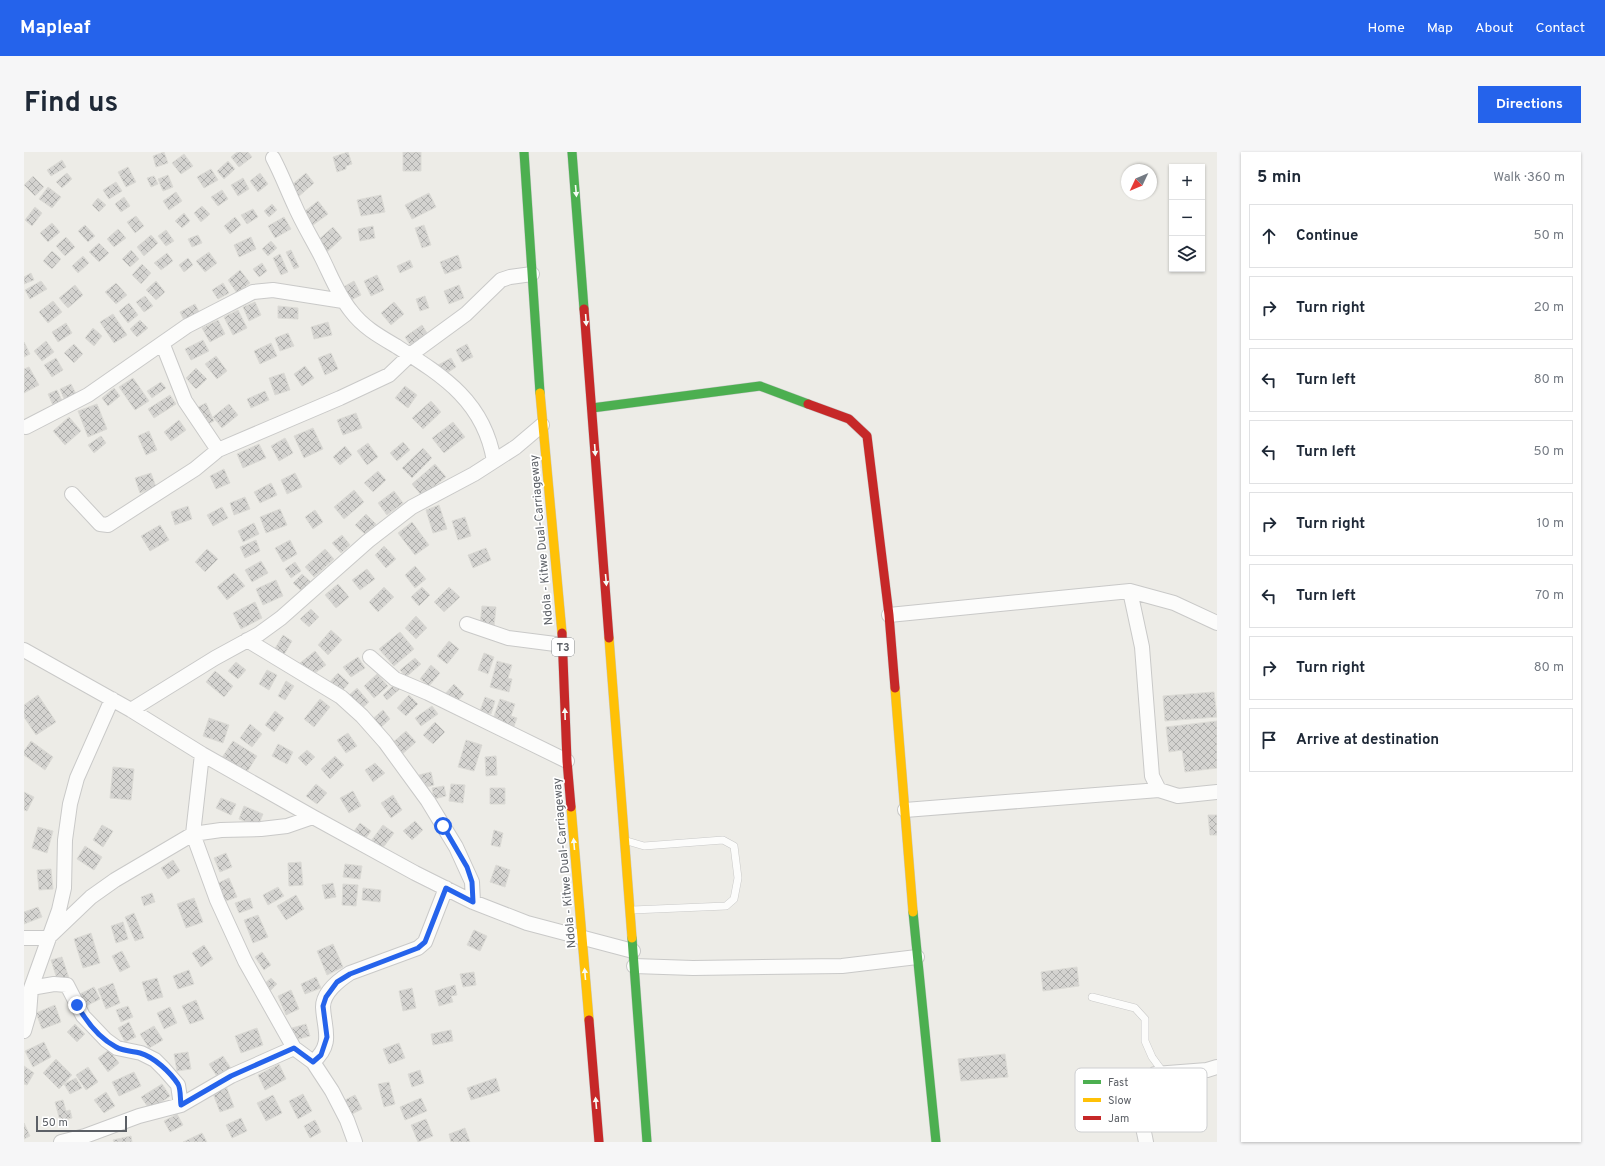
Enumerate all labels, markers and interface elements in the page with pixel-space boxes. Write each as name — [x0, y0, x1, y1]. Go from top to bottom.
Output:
text: Mapleaf — [20, 16, 91, 40]
text: Home — [1368, 20, 1405, 37]
text: Map — [1427, 20, 1453, 37]
text: About — [1475, 20, 1514, 37]
text: Contact — [1536, 20, 1585, 37]
text: Find us — [24, 86, 118, 122]
button: Directions — [1478, 86, 1581, 123]
north arrow — [1121, 164, 1157, 200]
map controls — [1169, 164, 1205, 272]
button: + — [1169, 164, 1205, 200]
text: 5 min — [1257, 167, 1301, 189]
text: Walk · 360 m — [1493, 170, 1565, 186]
one-way arrow — [572, 185, 579, 197]
button: − — [1169, 200, 1205, 236]
icon: ahead — [1258, 225, 1280, 247]
text: Continue — [1296, 227, 1358, 246]
text: 50 m — [1534, 228, 1564, 244]
button: layers — [1169, 236, 1205, 272]
icon: right — [1258, 297, 1280, 319]
text: Turn right — [1296, 299, 1365, 318]
text: 20 m — [1534, 300, 1564, 316]
one-way arrow — [582, 314, 589, 327]
icon: left — [1258, 369, 1280, 391]
text: Turn left — [1296, 371, 1356, 390]
text: 80 m — [1534, 372, 1564, 388]
icon: left — [1258, 441, 1280, 463]
text: Turn left — [1296, 443, 1356, 462]
one-way arrow — [592, 444, 599, 456]
text: 50 m — [1534, 444, 1564, 460]
street label: Ndola - Kitwe Dual-Carriageway — [527, 454, 557, 626]
icon: right — [1258, 513, 1280, 535]
text: Turn right — [1296, 515, 1365, 534]
text: 10 m — [1537, 516, 1564, 532]
one-way arrow — [602, 574, 609, 586]
icon: left — [1258, 585, 1280, 607]
text: Turn left — [1296, 587, 1356, 606]
text: 70 m — [1535, 588, 1564, 604]
road number: T3 — [552, 638, 574, 656]
icon: right — [1258, 657, 1280, 679]
text: Turn right — [1296, 659, 1365, 678]
text: 80 m — [1534, 660, 1564, 676]
one-way arrow — [562, 708, 569, 720]
icon: arrive — [1258, 729, 1280, 751]
text: Arrive at destination — [1296, 731, 1439, 750]
street label: Ndola - Kitwe Dual-Carriageway — [550, 777, 580, 949]
route start — [434, 817, 452, 835]
one-way arrow — [571, 838, 578, 850]
one-way arrow — [582, 968, 588, 980]
route end — [68, 996, 86, 1014]
legend — [1075, 1068, 1207, 1132]
text: Fast — [1108, 1076, 1128, 1090]
text: Slow — [1108, 1094, 1131, 1108]
one-way arrow — [593, 1097, 599, 1109]
text: Jam — [1108, 1112, 1129, 1126]
scale bar — [36, 1114, 127, 1133]
text: 50 m — [42, 1116, 68, 1130]

